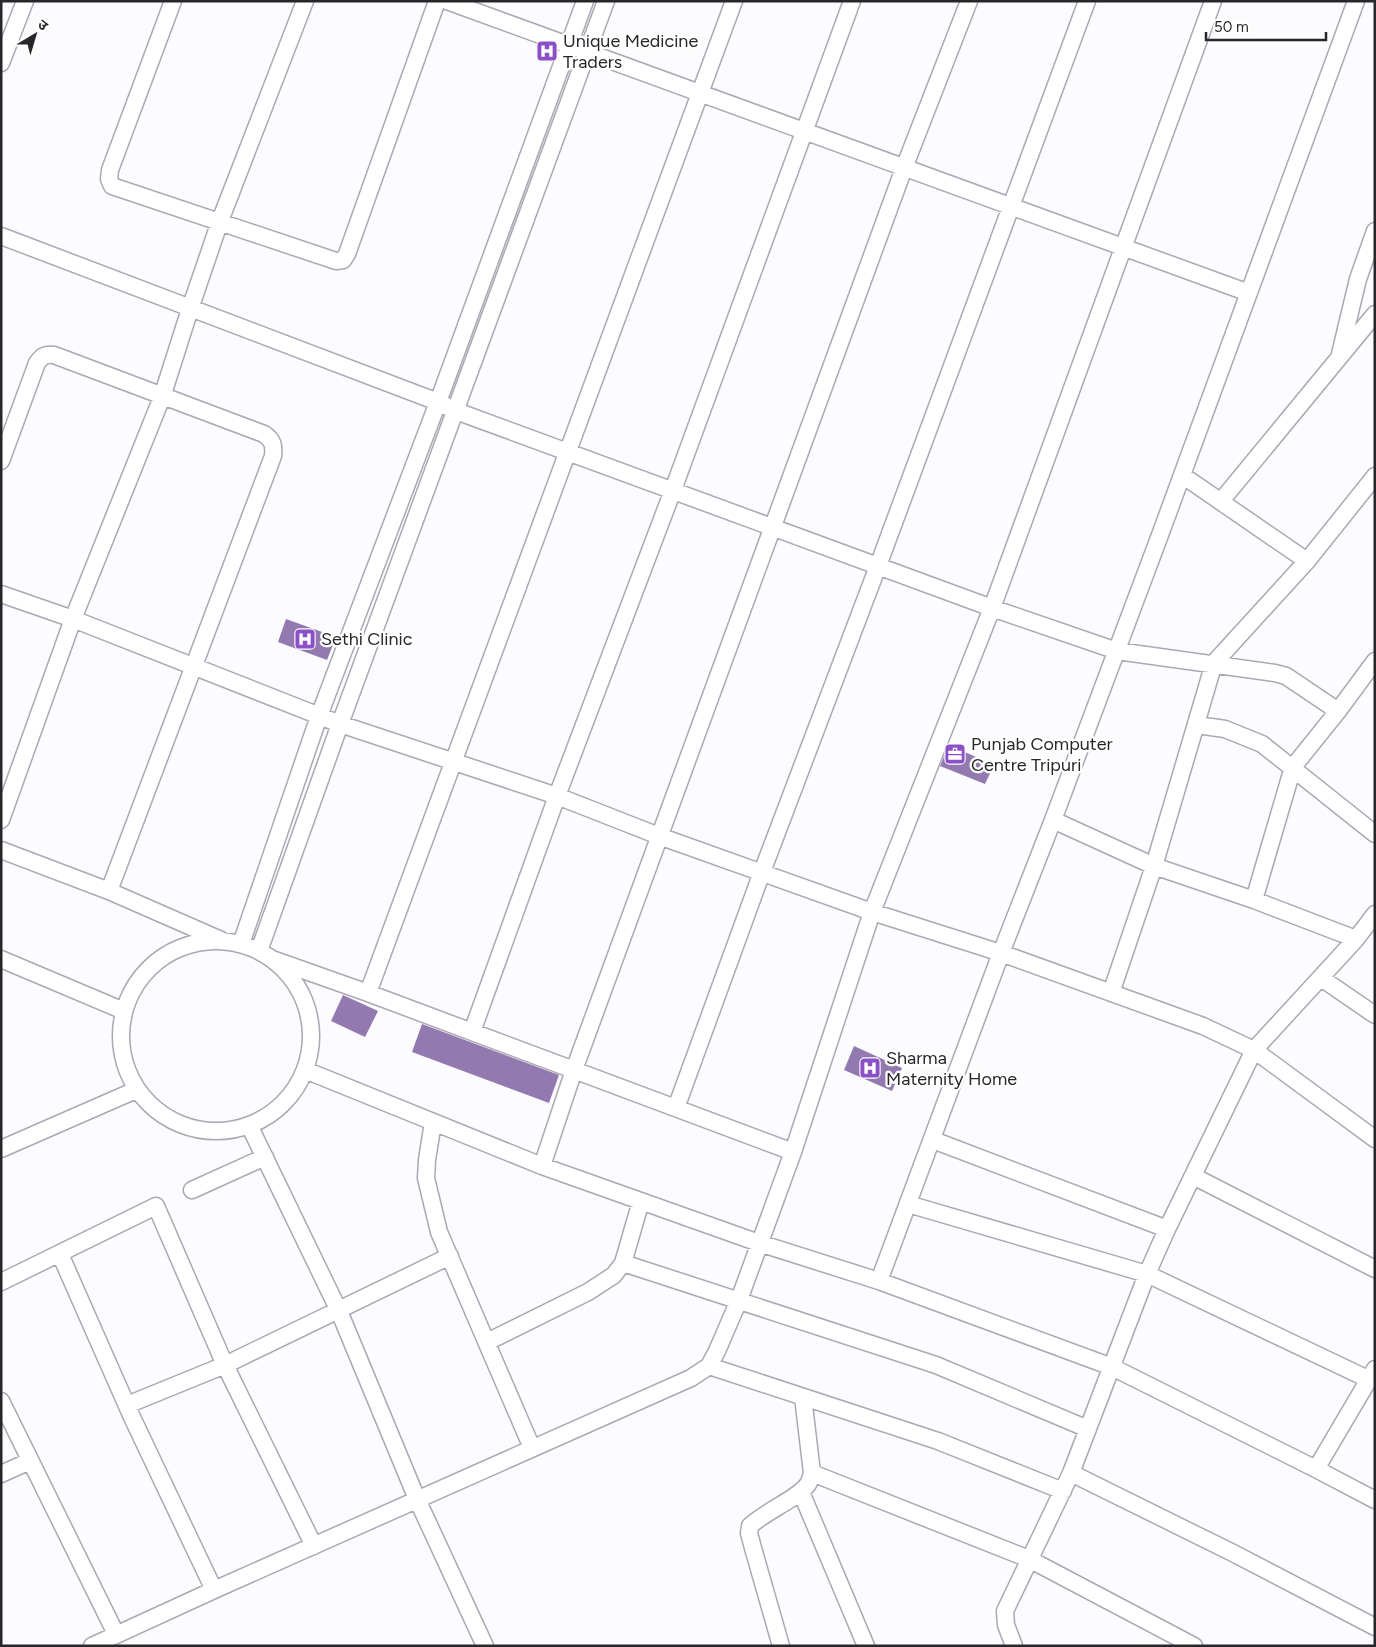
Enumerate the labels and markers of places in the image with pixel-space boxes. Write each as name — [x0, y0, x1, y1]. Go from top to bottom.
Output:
place label: Unique Medicine Traders — [563, 30, 698, 73]
hospital icon: Unique Medicine Traders — [535, 39, 559, 63]
hospital icon: Sethi Clinic — [293, 627, 317, 651]
place label: Sethi Clinic — [321, 628, 413, 650]
place label: Punjab Computer Centre Tripuri — [971, 733, 1113, 776]
office icon: Punjab Computer Centre Tripuri — [943, 742, 967, 766]
place label: Sharma Maternity Home — [886, 1047, 1017, 1090]
hospital icon: Sharma Maternity Home — [858, 1056, 882, 1080]

